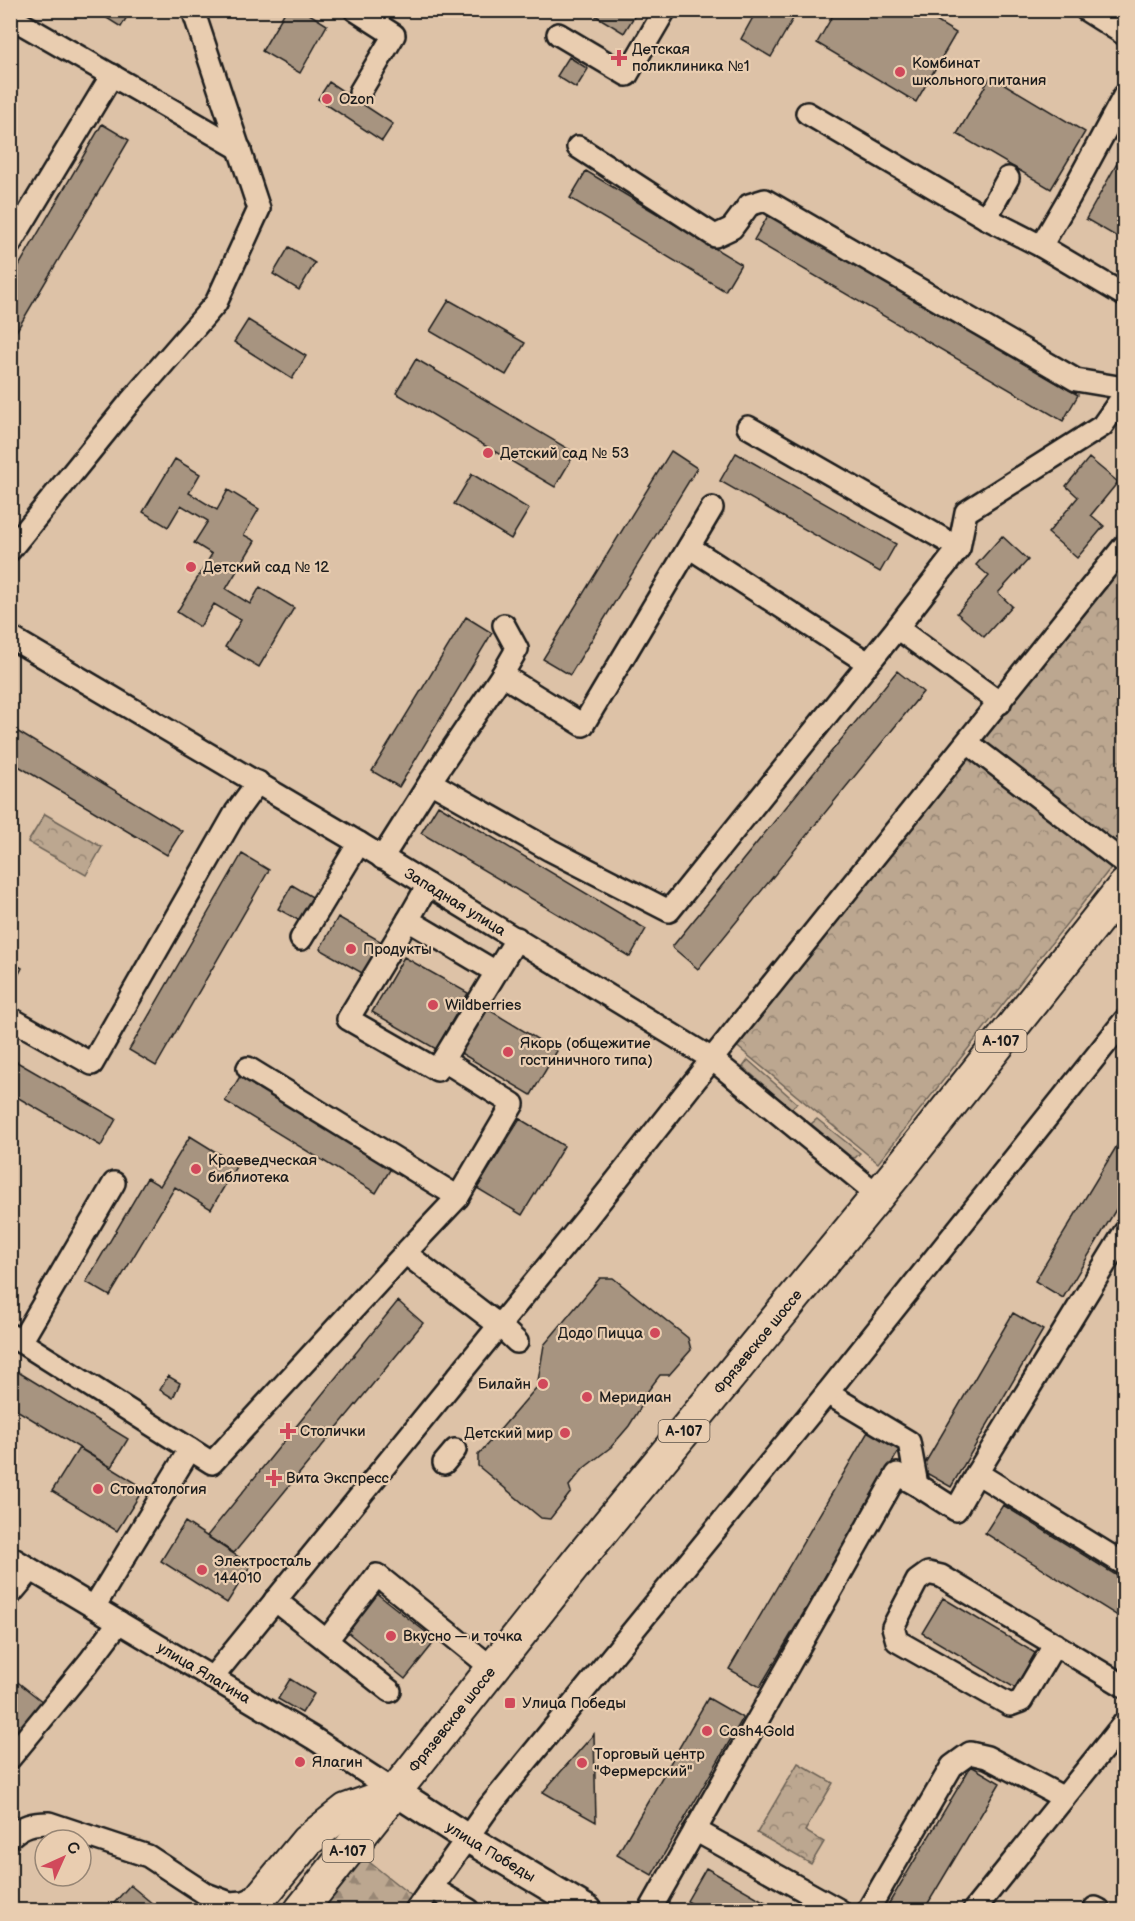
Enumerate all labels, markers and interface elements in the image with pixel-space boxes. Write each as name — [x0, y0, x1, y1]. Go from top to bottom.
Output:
place label: Детская поликлиника №1 — [632, 40, 750, 76]
marker: Детская поликлиника №1 — [610, 49, 628, 67]
place label: Комбинат школьного питания — [912, 54, 1046, 90]
marker: Комбинат школьного питания — [893, 65, 907, 79]
place label: Ozon — [339, 90, 374, 109]
marker: Ozon — [320, 92, 334, 106]
place label: Детский сад № 53 — [500, 444, 629, 463]
marker: Детский сад № 53 — [481, 446, 495, 460]
place label: Детский сад № 12 — [203, 558, 329, 577]
marker: Детский сад № 12 — [184, 560, 198, 574]
street label: Западная улица — [401, 864, 510, 940]
place label: Продукты — [363, 940, 432, 959]
marker: Продукты — [344, 942, 358, 956]
place label: Wildberries — [445, 996, 522, 1015]
marker: Wildberries — [426, 998, 440, 1012]
road number: А-107 — [976, 1030, 1026, 1052]
place label: Якорь (общежитие гостиничного типа) — [520, 1034, 653, 1070]
marker: Якорь (общежитие гостиничного типа) — [501, 1045, 515, 1059]
place label: Краеведческая библиотека — [208, 1151, 317, 1187]
marker: Краеведческая библиотека — [189, 1162, 203, 1176]
street label: Фрязевское шоссе — [709, 1286, 806, 1398]
place label: Додо Пицца — [558, 1324, 643, 1343]
marker: Додо Пицца — [648, 1326, 662, 1340]
place label: Билайн — [478, 1375, 531, 1394]
marker: Билайн — [536, 1377, 550, 1391]
place label: Меридиан — [599, 1388, 672, 1407]
marker: Меридиан — [580, 1390, 594, 1404]
road number: А-107 — [658, 1420, 710, 1442]
place label: Столички — [300, 1422, 366, 1441]
marker: Столички — [281, 1424, 295, 1438]
place label: Детский мир — [464, 1424, 554, 1443]
marker: Детский мир — [558, 1426, 572, 1440]
place label: Вита Экспресс — [286, 1469, 390, 1488]
marker: Вита Экспресс — [267, 1471, 281, 1485]
place label: Стоматология — [110, 1480, 207, 1499]
marker: Стоматология — [91, 1482, 105, 1496]
place label: Электросталь 144010 — [214, 1552, 312, 1588]
marker: Электросталь 144010 — [195, 1563, 209, 1577]
place label: Вкусно — и точка — [403, 1627, 522, 1646]
marker: Вкусно — и точка — [384, 1629, 398, 1643]
street label: улица Ялагина — [154, 1638, 254, 1708]
street label: Фрязевское шоссе — [404, 1663, 500, 1776]
place label: Улица Победы — [522, 1694, 626, 1713]
marker: Улица Победы — [503, 1696, 517, 1710]
place label: Cash4Gold — [719, 1722, 795, 1741]
marker: Cash4Gold — [700, 1724, 714, 1738]
place label: Торговый центр "Фермерский" — [594, 1745, 705, 1781]
place label: Ялагин — [312, 1753, 363, 1772]
marker: Ялагин — [293, 1755, 307, 1769]
marker: Торговый центр "Фермерский" — [575, 1756, 589, 1770]
street label: улица Победы — [442, 1817, 539, 1886]
north arrow — [33, 1828, 93, 1888]
text: С — [62, 1838, 83, 1859]
road number: А-107 — [322, 1840, 374, 1862]

